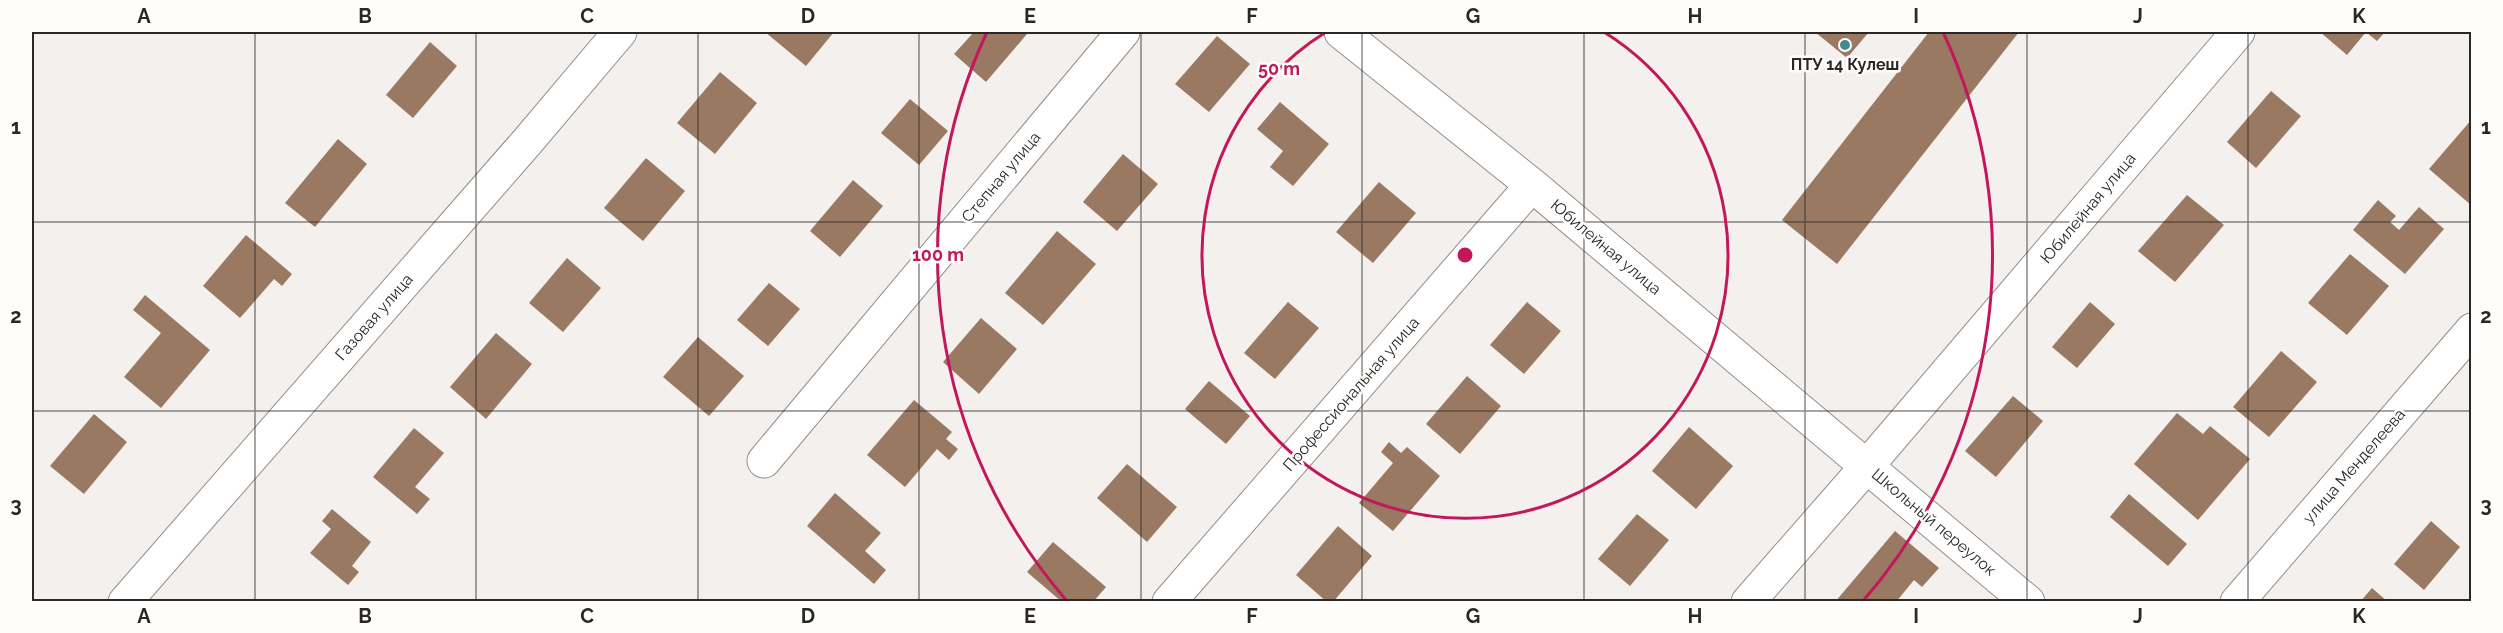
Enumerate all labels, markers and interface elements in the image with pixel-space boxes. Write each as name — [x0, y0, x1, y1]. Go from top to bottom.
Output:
text: A — [137, 4, 151, 28]
text: B — [358, 4, 372, 28]
text: C — [580, 4, 594, 28]
text: D — [801, 4, 815, 28]
text: E — [1024, 4, 1036, 28]
text: F — [1246, 4, 1258, 28]
text: G — [1466, 4, 1480, 28]
text: H — [1688, 4, 1702, 28]
text: I — [1913, 4, 1919, 28]
text: J — [2133, 4, 2143, 28]
text: K — [2352, 4, 2366, 28]
marker: ПТУ 14 Кулеш — [1838, 38, 1852, 52]
place label: ПТУ 14 Кулеш — [1791, 55, 1899, 74]
text: 50 m — [1258, 58, 1300, 79]
text: 1 — [11, 115, 21, 139]
text: 1 — [2481, 115, 2491, 139]
street label: Степная улица — [958, 128, 1044, 226]
street label: Юбилейная улица — [2036, 149, 2140, 267]
street label: Юбилейная улица — [1547, 195, 1665, 299]
text: 100 m — [912, 244, 964, 265]
centre of rings — [1455, 245, 1475, 265]
street label: Газовая улица — [331, 270, 417, 364]
text: 2 — [10, 304, 22, 328]
text: 2 — [2480, 304, 2492, 328]
street label: Профессиональная улица — [1279, 313, 1423, 475]
street label: улица Менделеева — [2299, 405, 2409, 527]
street label: Школьный переулок — [1868, 464, 2000, 580]
text: 3 — [10, 493, 22, 517]
text: 3 — [2480, 493, 2492, 517]
text: A — [137, 604, 151, 628]
text: B — [358, 604, 372, 628]
text: C — [580, 604, 594, 628]
text: D — [801, 604, 815, 628]
text: E — [1024, 604, 1036, 628]
text: F — [1246, 604, 1258, 628]
text: G — [1466, 604, 1480, 628]
text: H — [1688, 604, 1702, 628]
text: I — [1913, 604, 1919, 628]
text: J — [2133, 604, 2143, 628]
text: K — [2352, 604, 2366, 628]

